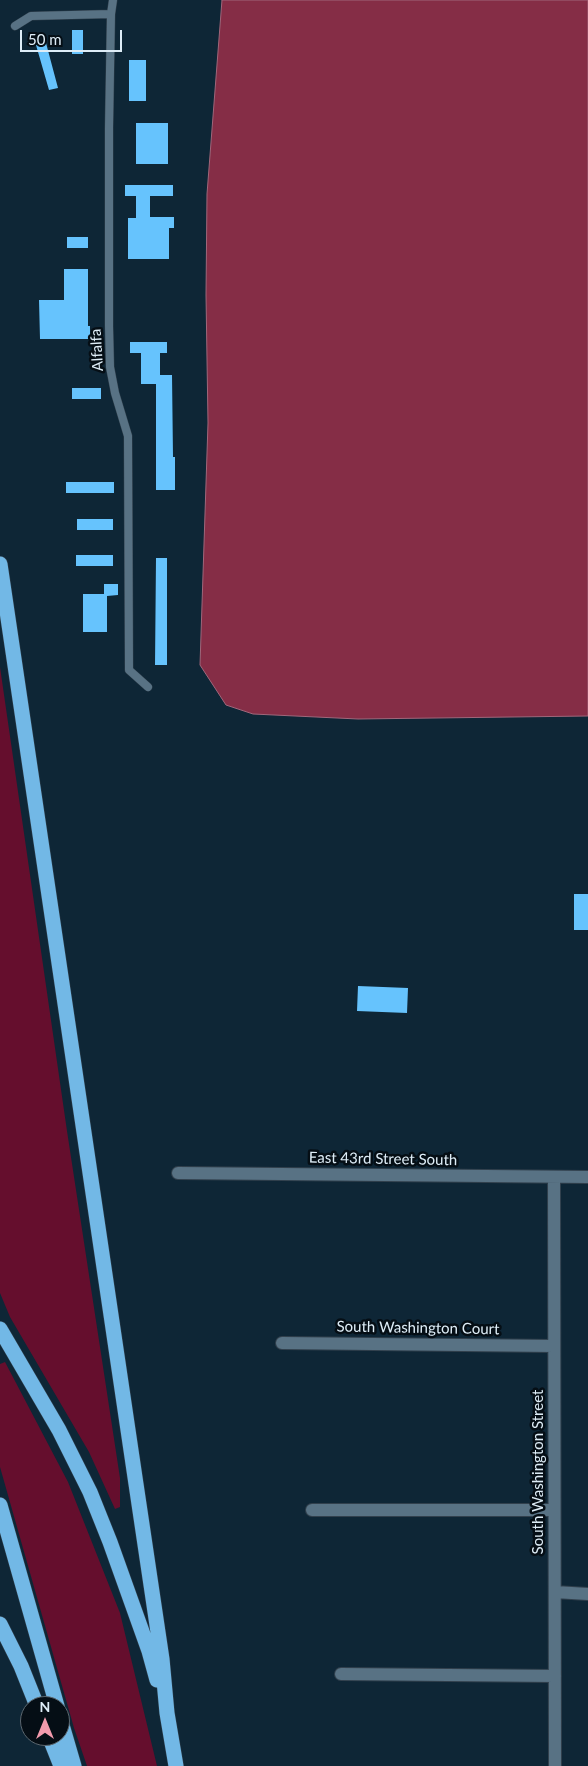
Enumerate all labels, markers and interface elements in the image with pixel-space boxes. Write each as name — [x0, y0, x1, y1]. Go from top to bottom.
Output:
scale bar — [22, 20, 125, 52]
text: 50 m — [28, 30, 62, 48]
street label: Alfalfa — [87, 328, 107, 372]
street label: East 43rd Street South — [309, 1149, 457, 1169]
street label: South Washington Court — [336, 1318, 500, 1338]
street label: South Washington Street — [529, 1390, 547, 1554]
north arrow — [20, 1696, 70, 1746]
text: N — [40, 1698, 50, 1715]

